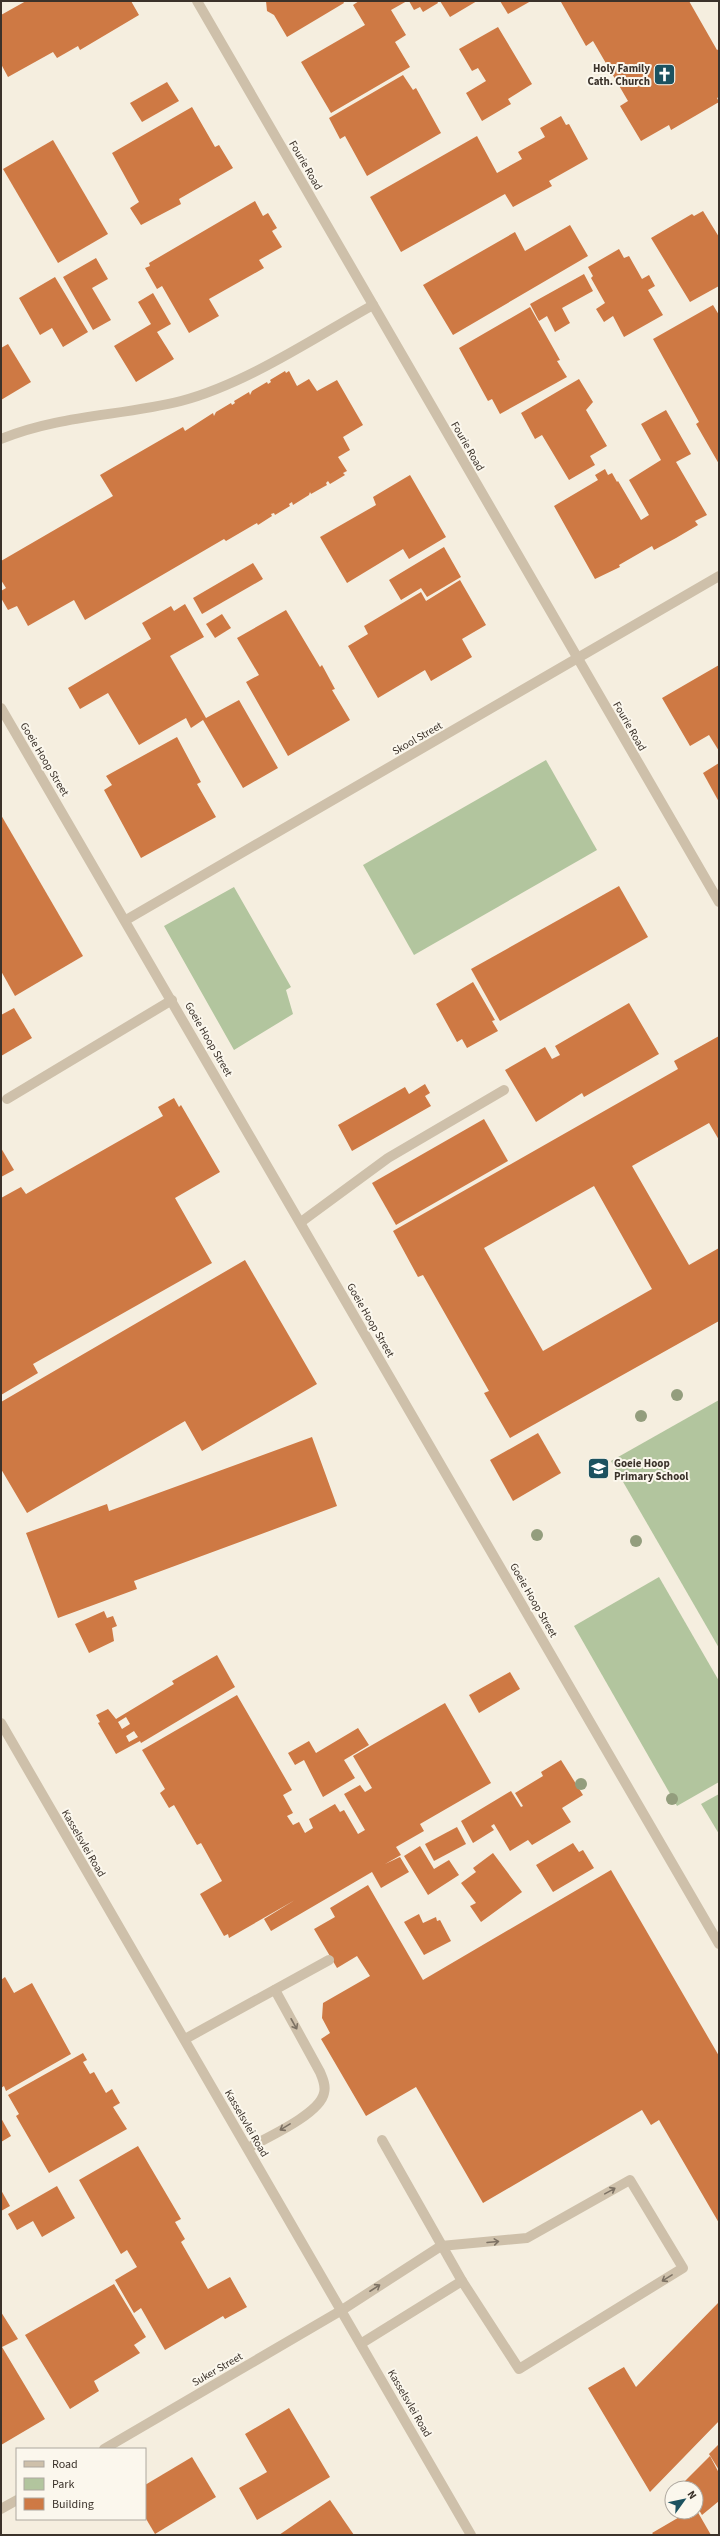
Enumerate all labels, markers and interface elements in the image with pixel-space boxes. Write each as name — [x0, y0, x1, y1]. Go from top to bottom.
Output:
place label: Holy Family Cath. Church — [587, 61, 650, 89]
church icon: Holy Family Cath. Church — [652, 61, 678, 87]
street label: Fourie Road — [285, 138, 326, 193]
street label: Fourie Road — [447, 419, 488, 474]
street label: Fourie Road — [609, 699, 650, 754]
street label: Skool Street — [389, 718, 445, 759]
street label: Goeie Hoop Street — [17, 720, 73, 799]
street label: Goeie Hoop Street — [181, 999, 236, 1079]
street label: Goeie Hoop Street — [343, 1280, 398, 1360]
school or university icon: Goeie Hoop Primary School — [585, 1456, 611, 1482]
place label: Goeie Hoop Primary School — [614, 1456, 689, 1484]
street label: Goeie Hoop Street — [506, 1560, 561, 1640]
street label: Kasselsvlei Road — [58, 1807, 109, 1880]
one-way arrow — [291, 2018, 298, 2030]
street label: Kasselsvlei Road — [221, 2087, 272, 2160]
one-way arrow — [280, 2123, 291, 2131]
one-way arrow — [604, 2187, 616, 2195]
one-way arrow — [486, 2238, 499, 2245]
one-way arrow — [661, 2274, 673, 2282]
one-way arrow — [369, 2284, 380, 2292]
street label: Suker Street — [189, 2349, 246, 2390]
street label: Kasselsvlei Road — [384, 2367, 435, 2440]
legend — [16, 2448, 146, 2520]
text: Road — [52, 2456, 78, 2473]
text: Park — [52, 2476, 74, 2493]
north arrow — [664, 2480, 704, 2520]
text: N — [684, 2488, 700, 2502]
text: Building — [52, 2496, 94, 2513]

